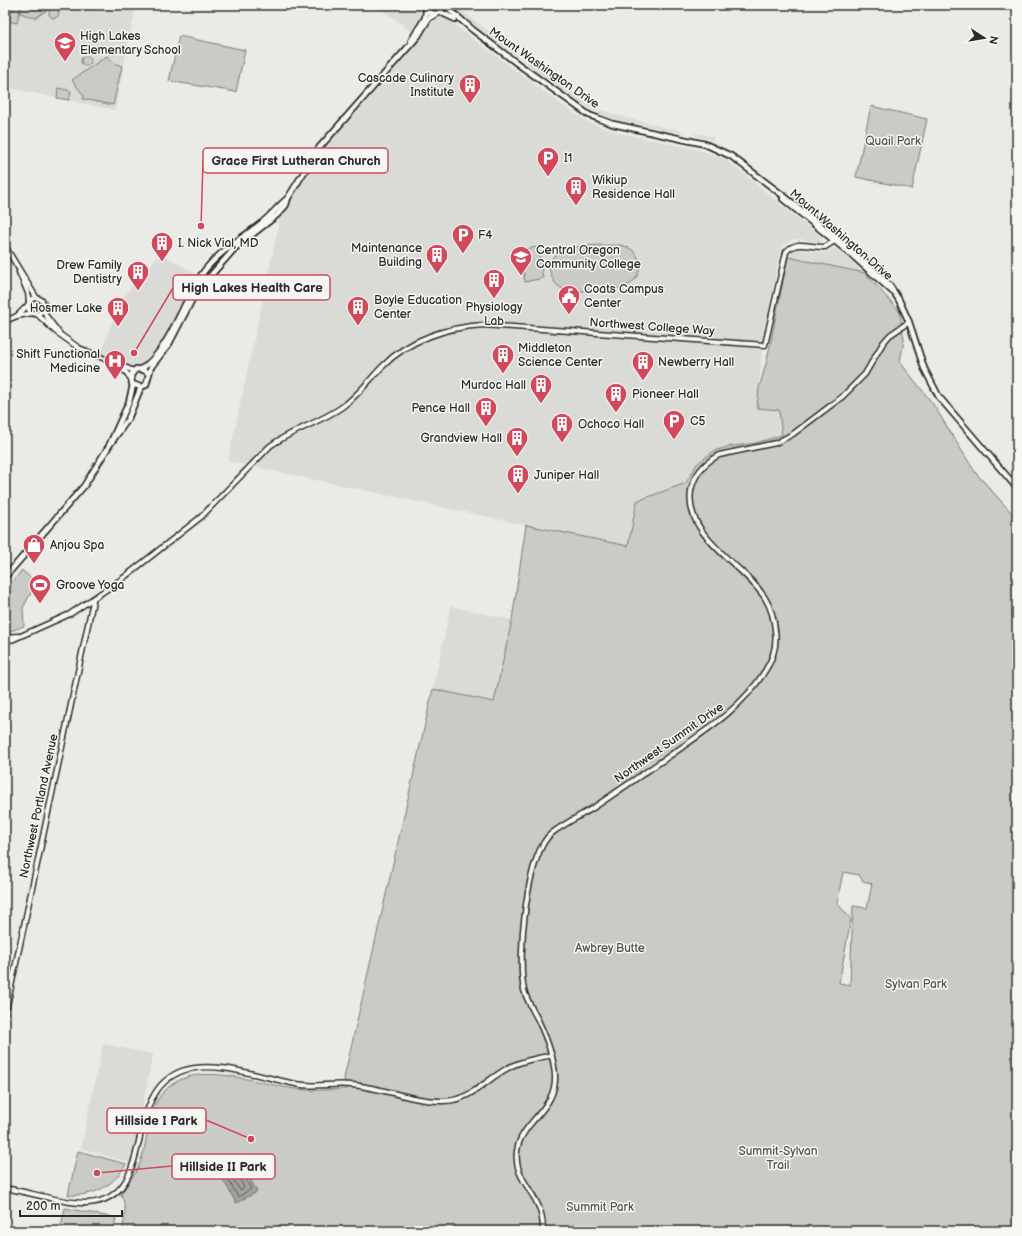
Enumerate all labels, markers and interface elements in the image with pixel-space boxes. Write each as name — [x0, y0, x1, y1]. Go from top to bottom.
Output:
north arrow — [964, 18, 1004, 58]
street label: Mount Washington Drive — [486, 24, 602, 112]
place label: High Lakes Elementary School — [80, 29, 181, 58]
school or university icon: High Lakes Elementary School — [52, 30, 78, 63]
text: N — [986, 35, 1001, 45]
place label: Cascade Culinary Institute — [358, 71, 455, 100]
building icon: Cascade Culinary Institute — [457, 72, 483, 105]
park label: Quail Park — [865, 134, 921, 149]
parking icon: I1 — [535, 145, 561, 178]
callout: Grace First Lutheran Church — [203, 148, 388, 173]
place label: I1 — [564, 151, 572, 166]
text: Grace First Lutheran Church — [211, 153, 381, 169]
place label: Wikiup Residence Hall — [592, 173, 675, 202]
building icon: Wikiup Residence Hall — [563, 174, 589, 207]
street label: Mount Washington Drive — [786, 186, 896, 284]
parking icon: F4 — [450, 222, 476, 255]
place label: F4 — [478, 228, 493, 243]
building icon: I. Nick Vial, MD — [149, 230, 175, 263]
place label: I. Nick Vial, MD — [178, 236, 259, 251]
place label: Maintenance Building — [351, 241, 422, 270]
building icon: Maintenance Building — [424, 242, 450, 275]
place label: Central Oregon Community College — [536, 243, 641, 272]
school or university icon: Central Oregon Community College — [508, 244, 534, 277]
place label: Drew Family Dentistry — [56, 258, 123, 287]
building icon: Drew Family Dentistry — [125, 259, 151, 292]
building icon: Physiology Lab — [481, 267, 507, 300]
callout: High Lakes Health Care — [173, 275, 330, 300]
text: High Lakes Health Care — [181, 280, 323, 296]
place label: Coats Campus Center — [584, 282, 664, 311]
public building icon: Coats Campus Center — [556, 283, 582, 316]
place label: Boyle Education Center — [374, 293, 462, 322]
building icon: Boyle Education Center — [345, 294, 371, 327]
building icon: Hosmer Lake — [105, 295, 131, 328]
place label: Physiology Lab — [466, 300, 523, 329]
place label: Hosmer Lake — [30, 301, 102, 316]
street label: Northwest College Way — [589, 315, 716, 339]
place label: Middleton Science Center — [518, 341, 603, 370]
building icon: Middleton Science Center — [490, 342, 516, 375]
place label: Shift Functional Medicine — [16, 347, 100, 376]
hospital icon: Shift Functional Medicine — [102, 348, 128, 381]
building icon: Newberry Hall — [630, 349, 656, 382]
place label: Newberry Hall — [658, 355, 734, 370]
building icon: Murdoc Hall — [528, 372, 554, 405]
place label: Murdoc Hall — [461, 378, 526, 393]
building icon: Pioneer Hall — [603, 381, 629, 414]
place label: Pioneer Hall — [632, 387, 699, 402]
building icon: Pence Hall — [473, 395, 499, 428]
place label: Pence Hall — [411, 401, 470, 416]
parking icon: C5 — [661, 408, 687, 441]
building icon: Ochoco Hall — [549, 411, 575, 444]
place label: C5 — [690, 414, 706, 429]
place label: Ochoco Hall — [578, 417, 644, 432]
building icon: Grandview Hall — [504, 425, 530, 458]
place label: Grandview Hall — [421, 431, 502, 446]
building icon: Juniper Hall — [505, 462, 531, 495]
place label: Juniper Hall — [534, 468, 599, 483]
shop icon: Anjou Spa — [21, 532, 47, 565]
place label: Anjou Spa — [50, 538, 105, 553]
sports icon: Groove Yoga — [27, 572, 53, 605]
place label: Groove Yoga — [56, 578, 125, 593]
street label: Northwest Summit Drive — [611, 700, 727, 786]
street label: Northwest Portland Avenue — [16, 733, 62, 879]
park label: Awbrey Butte — [575, 941, 645, 956]
park label: Sylvan Park — [885, 977, 947, 992]
callout: Hillside I Park — [107, 1108, 206, 1133]
text: Hillside I Park — [115, 1113, 197, 1129]
park label: Summit-Sylvan Trail — [738, 1144, 818, 1173]
callout: Hillside II Park — [172, 1154, 275, 1179]
text: Hillside II Park — [180, 1159, 267, 1175]
scale bar — [20, 1192, 122, 1218]
text: 200 m — [26, 1199, 60, 1214]
park label: Summit Park — [566, 1200, 634, 1215]

